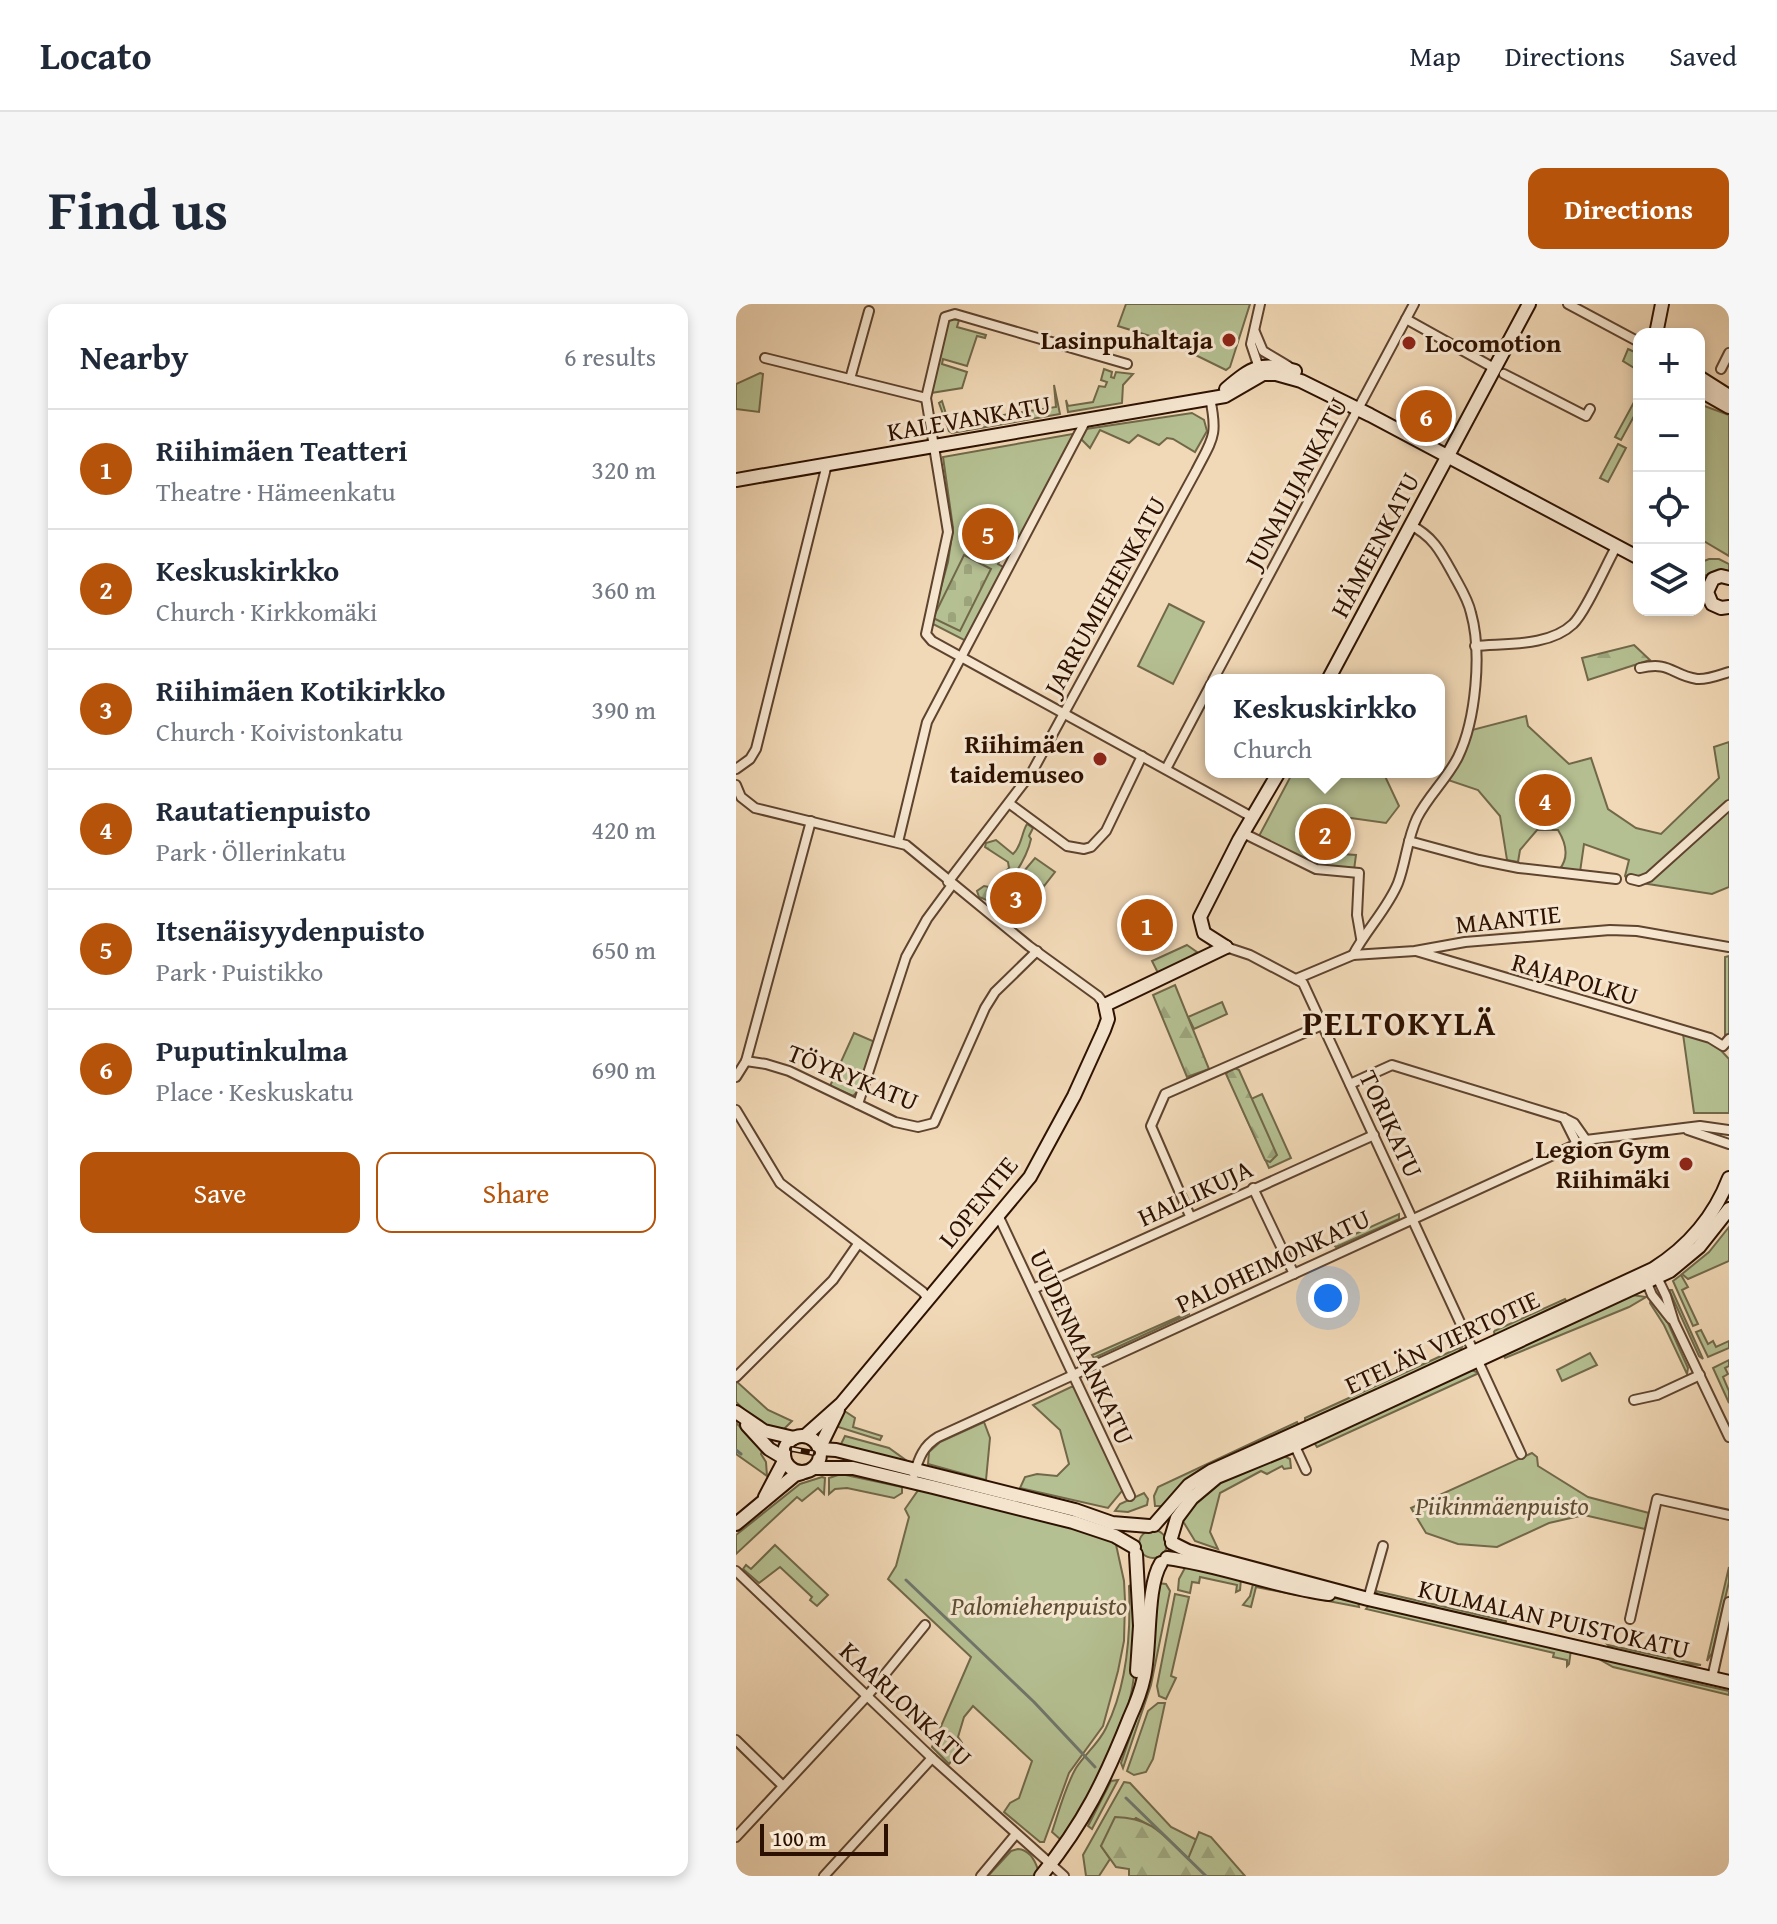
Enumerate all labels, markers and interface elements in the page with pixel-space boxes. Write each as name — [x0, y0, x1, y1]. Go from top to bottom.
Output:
text: Locato — [40, 27, 152, 83]
text: Map — [1409, 35, 1461, 76]
text: Directions — [1505, 35, 1625, 76]
text: Saved — [1669, 35, 1737, 76]
text: Find us — [48, 167, 228, 250]
button: Directions — [1528, 168, 1729, 249]
place label: Lasinpuhaltaja — [1041, 320, 1214, 359]
place label: Locomotion — [1425, 323, 1562, 362]
map controls — [1633, 328, 1705, 616]
button: + — [1633, 328, 1705, 400]
marker: Lasinpuhaltaja — [1220, 331, 1238, 349]
text: Nearby — [80, 332, 189, 381]
marker: Locomotion — [1400, 334, 1418, 352]
text: 6 results — [564, 337, 656, 376]
street label: KALEVANKATU — [884, 384, 1054, 451]
pin: 6 — [1400, 386, 1452, 446]
street label: JUNAILIJANKATU — [1232, 390, 1357, 578]
button: − — [1633, 400, 1705, 472]
text: Riihimäen Teatteri — [156, 428, 408, 472]
text: 1 — [99, 450, 113, 489]
text: 320 m — [591, 450, 656, 489]
street label: HÄMEENKATU — [1320, 465, 1429, 624]
text: Theatre · Hämeenkatu — [156, 472, 396, 511]
button: locate — [1633, 472, 1705, 544]
street label: JARRUMIEHENKATU — [1032, 489, 1176, 705]
pin: 5 — [962, 504, 1014, 564]
button: layers — [1633, 544, 1705, 616]
text: Keskuskirkko — [156, 548, 339, 592]
text: 2 — [99, 570, 113, 609]
text: 360 m — [591, 570, 656, 609]
text: Church · Kirkkomäki — [156, 592, 377, 631]
text: Riihimäen Kotikirkko — [156, 668, 446, 712]
popup — [1205, 674, 1445, 778]
text: Keskuskirkko — [1233, 685, 1417, 729]
text: 3 — [99, 690, 113, 729]
text: 390 m — [591, 690, 656, 729]
text: Church · Koivistonkatu — [156, 712, 403, 751]
place label: Riihimäen taidemuseo — [950, 724, 1085, 793]
text: Church — [1233, 729, 1312, 768]
marker: Riihimäen taidemuseo — [1091, 750, 1109, 768]
pin: 4 — [1519, 770, 1571, 830]
text: Rautatienpuisto — [156, 788, 371, 832]
pin: 2 — [1299, 804, 1351, 864]
text: 4 — [99, 810, 113, 849]
text: 420 m — [591, 810, 656, 849]
text: Park · Öllerinkatu — [156, 832, 346, 871]
pin: 3 — [990, 868, 1042, 928]
street label: MAANTIE — [1453, 894, 1562, 943]
pin: 1 — [1121, 895, 1173, 955]
text: Itsenäisyydenpuisto — [156, 908, 425, 952]
text: 5 — [99, 930, 113, 969]
text: 650 m — [591, 930, 656, 969]
street label: RAJAPOLKU — [1507, 942, 1643, 1015]
text: Park · Puistikko — [156, 952, 323, 991]
district label: PELTOKYLÄ — [1303, 998, 1497, 1047]
text: Puputinkulma — [156, 1028, 348, 1072]
street label: TÖYRYKATU — [782, 1033, 925, 1120]
text: 6 — [99, 1050, 113, 1089]
text: 690 m — [591, 1050, 656, 1089]
street label: TORIKATU — [1349, 1063, 1433, 1184]
text: Place · Keskuskatu — [156, 1072, 353, 1111]
place label: Legion Gym Riihimäki — [1536, 1129, 1671, 1198]
street label: LOPENTIE — [928, 1147, 1027, 1256]
street label: HALLIKUJA — [1131, 1149, 1259, 1236]
button: Save — [80, 1152, 360, 1233]
button: Share — [376, 1152, 656, 1233]
marker: Legion Gym Riihimäki — [1677, 1155, 1695, 1173]
street label: PALOHEIMONKATU — [1169, 1198, 1377, 1323]
street label: UUDENMAANKATU — [1020, 1243, 1145, 1451]
your location — [1308, 1278, 1348, 1318]
street label: ETELÄN VIERTOTIE — [1338, 1279, 1546, 1404]
park label: Piikinmäenpuisto — [1414, 1486, 1589, 1525]
street label: KULMALAN PUISTOKATU — [1415, 1568, 1694, 1669]
park label: Palomiehenpuisto — [950, 1586, 1127, 1625]
street label: KAARLONKATU — [831, 1632, 981, 1776]
scale bar — [760, 1820, 888, 1856]
text: 100 m — [772, 1822, 827, 1854]

